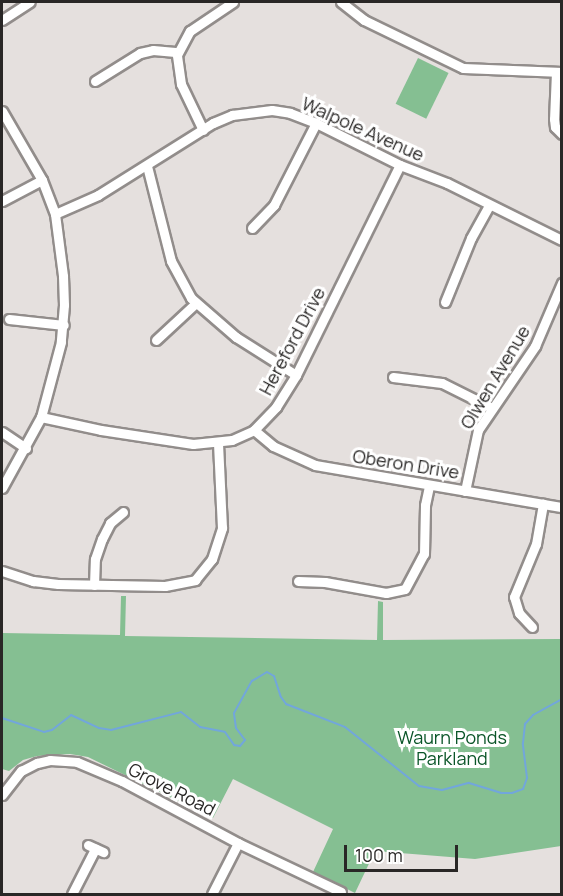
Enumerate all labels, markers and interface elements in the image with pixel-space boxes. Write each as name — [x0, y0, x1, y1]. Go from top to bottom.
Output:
street label: Walpole Avenue — [299, 92, 427, 166]
street label: Hereford Drive — [255, 283, 329, 399]
street label: Olwen Avenue — [456, 321, 534, 433]
street label: Oberon Drive — [351, 445, 461, 483]
park label: Waurn Ponds Parkland — [397, 727, 507, 770]
street label: Grove Road — [125, 758, 219, 820]
scale bar — [347, 833, 461, 871]
text: 100 m — [355, 843, 403, 867]

